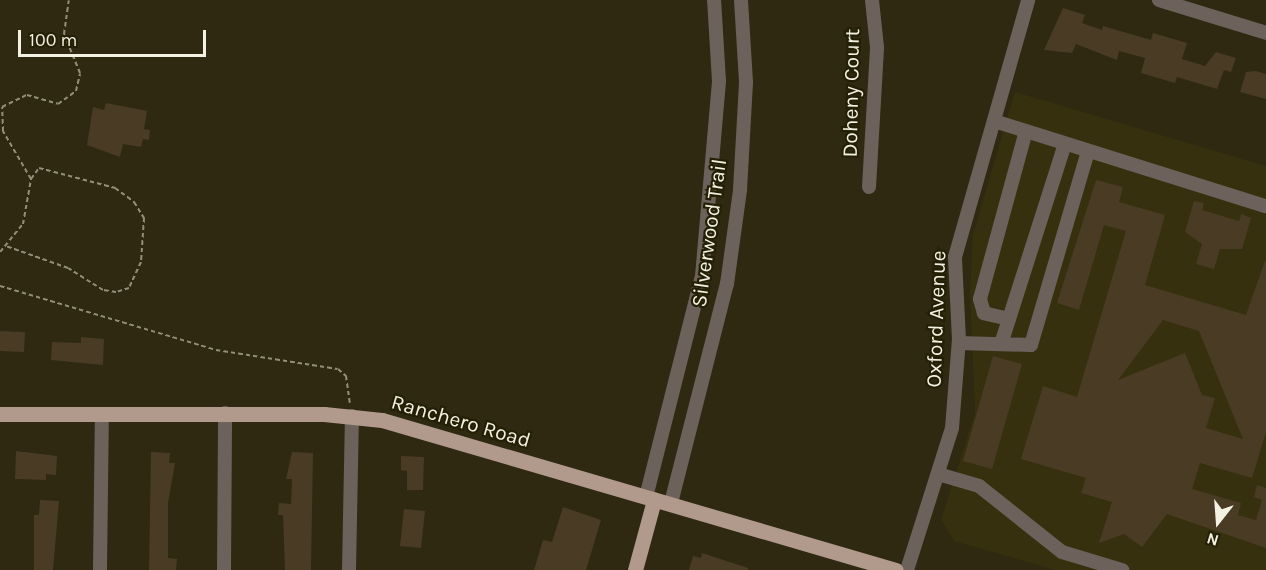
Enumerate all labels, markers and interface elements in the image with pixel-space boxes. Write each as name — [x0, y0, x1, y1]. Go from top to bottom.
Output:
scale bar — [21, 18, 208, 56]
street label: Doheny Court — [837, 28, 865, 158]
text: 100 m — [29, 29, 77, 51]
street label: Silverwood Trail — [686, 157, 732, 309]
street label: Oxford Avenue — [921, 250, 951, 388]
street label: Ranchero Road — [388, 389, 534, 453]
north arrow — [1188, 492, 1248, 552]
text: N — [1204, 529, 1221, 550]

